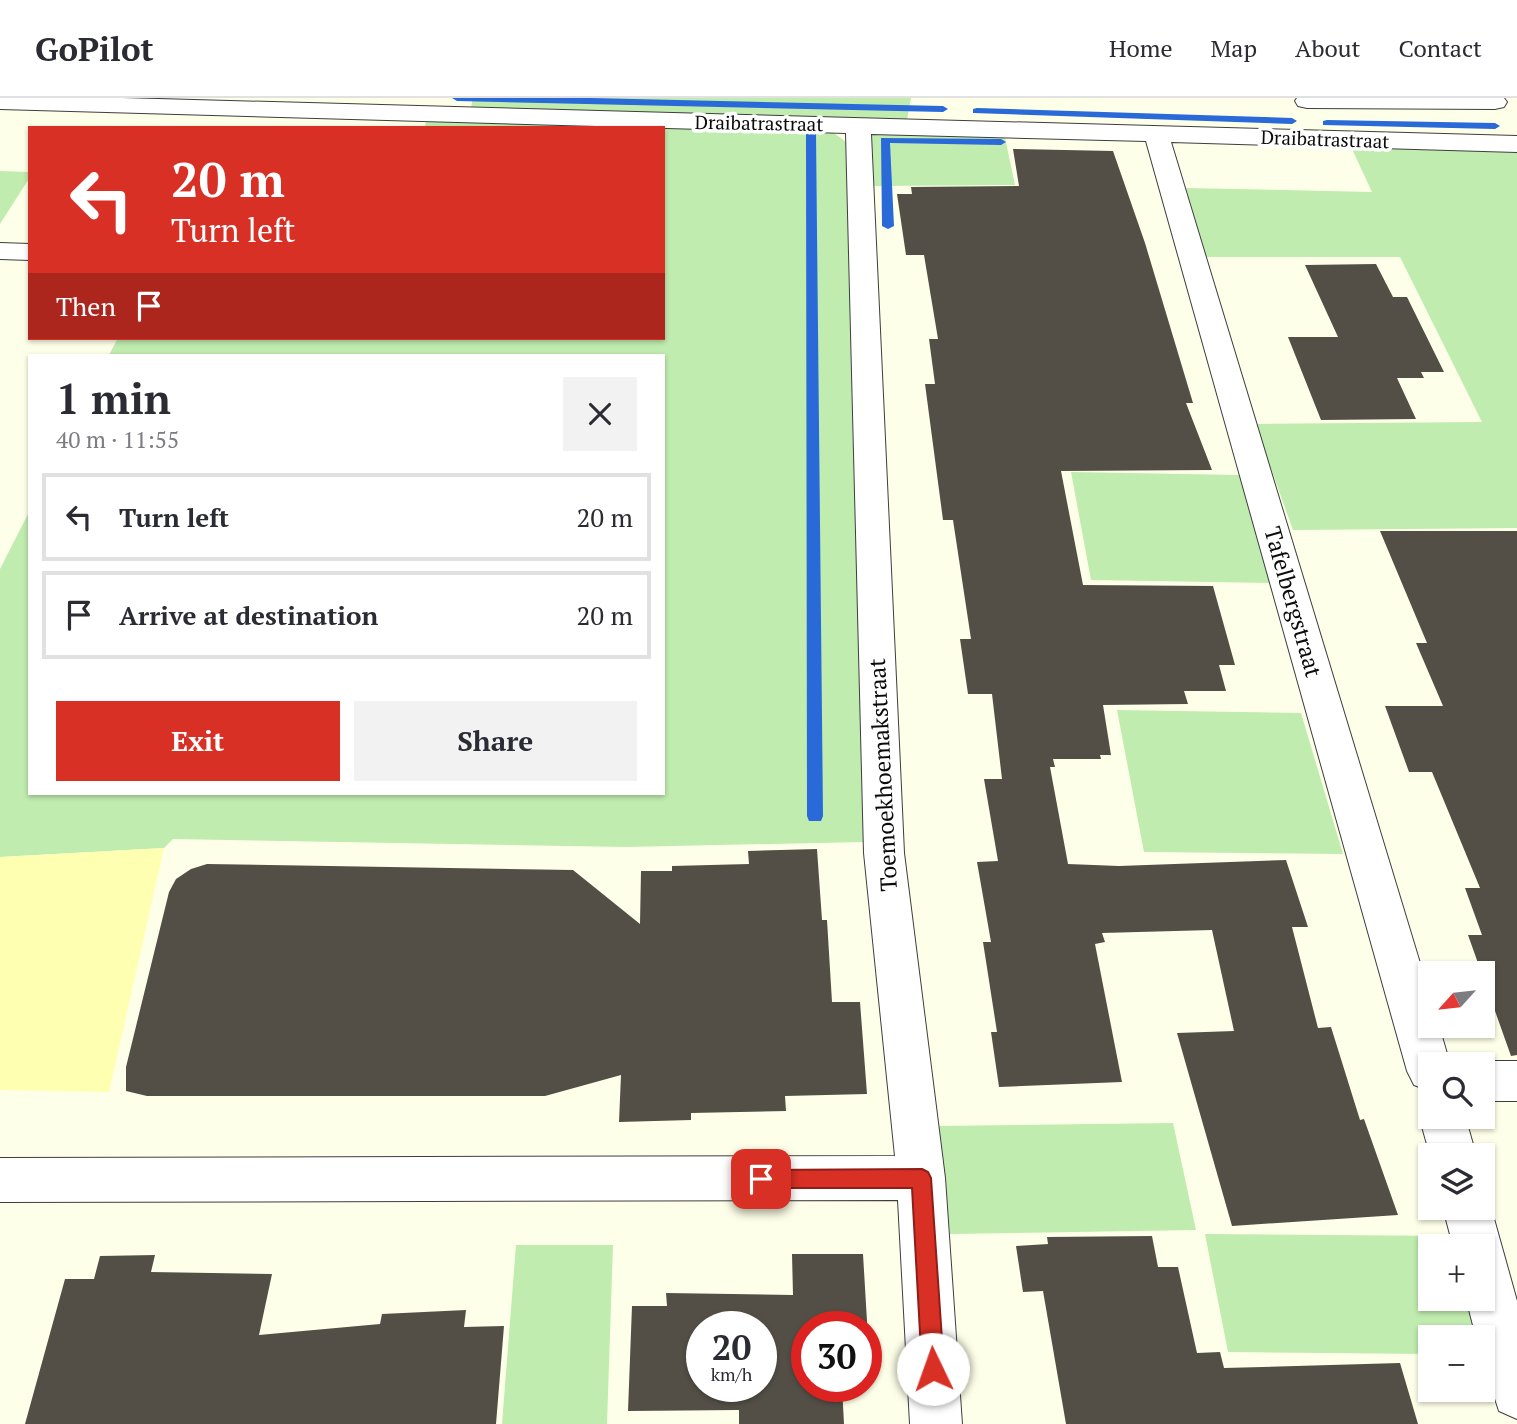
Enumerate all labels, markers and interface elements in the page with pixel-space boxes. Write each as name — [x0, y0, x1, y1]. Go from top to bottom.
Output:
text: GoPilot — [35, 27, 154, 70]
text: Home — [1109, 32, 1173, 64]
text: Map — [1211, 32, 1257, 64]
text: About — [1295, 32, 1361, 64]
text: Contact — [1399, 32, 1482, 64]
street label: Draibatrastraat — [694, 109, 824, 136]
street label: Draibatrastraat — [1260, 124, 1390, 153]
text: 20 m — [171, 146, 285, 211]
icon: left — [56, 154, 147, 245]
text: Turn left — [171, 209, 295, 251]
icon: arrive — [130, 287, 168, 325]
text: Then — [56, 289, 116, 323]
text: 1 min — [56, 370, 171, 426]
button: close — [563, 377, 637, 451]
text: 40 m · 11:55 — [56, 424, 179, 455]
icon: left — [60, 498, 98, 536]
text: Turn left — [119, 500, 229, 534]
text: 20 m — [577, 500, 633, 534]
street label: Tafelbergstraat — [1257, 523, 1330, 681]
icon: arrive — [60, 596, 98, 634]
text: Arrive at destination — [119, 598, 378, 632]
text: 20 m — [577, 598, 633, 632]
street label: Toemoekhoemakstraat — [861, 657, 904, 892]
button: Exit — [56, 701, 340, 781]
button: Share — [354, 701, 637, 781]
north arrow — [1418, 961, 1494, 1038]
map controls — [1418, 961, 1495, 1402]
button: search — [1418, 1052, 1495, 1129]
button: layers — [1418, 1143, 1495, 1220]
pin — [731, 1149, 791, 1209]
icon: arrive — [742, 1160, 780, 1198]
button: + — [1418, 1234, 1495, 1311]
speed limit sign: 30 — [791, 1311, 882, 1402]
text: 20 — [712, 1324, 751, 1370]
button: − — [1418, 1325, 1495, 1402]
position arrow — [896, 1332, 970, 1406]
text: km/h — [711, 1362, 752, 1386]

